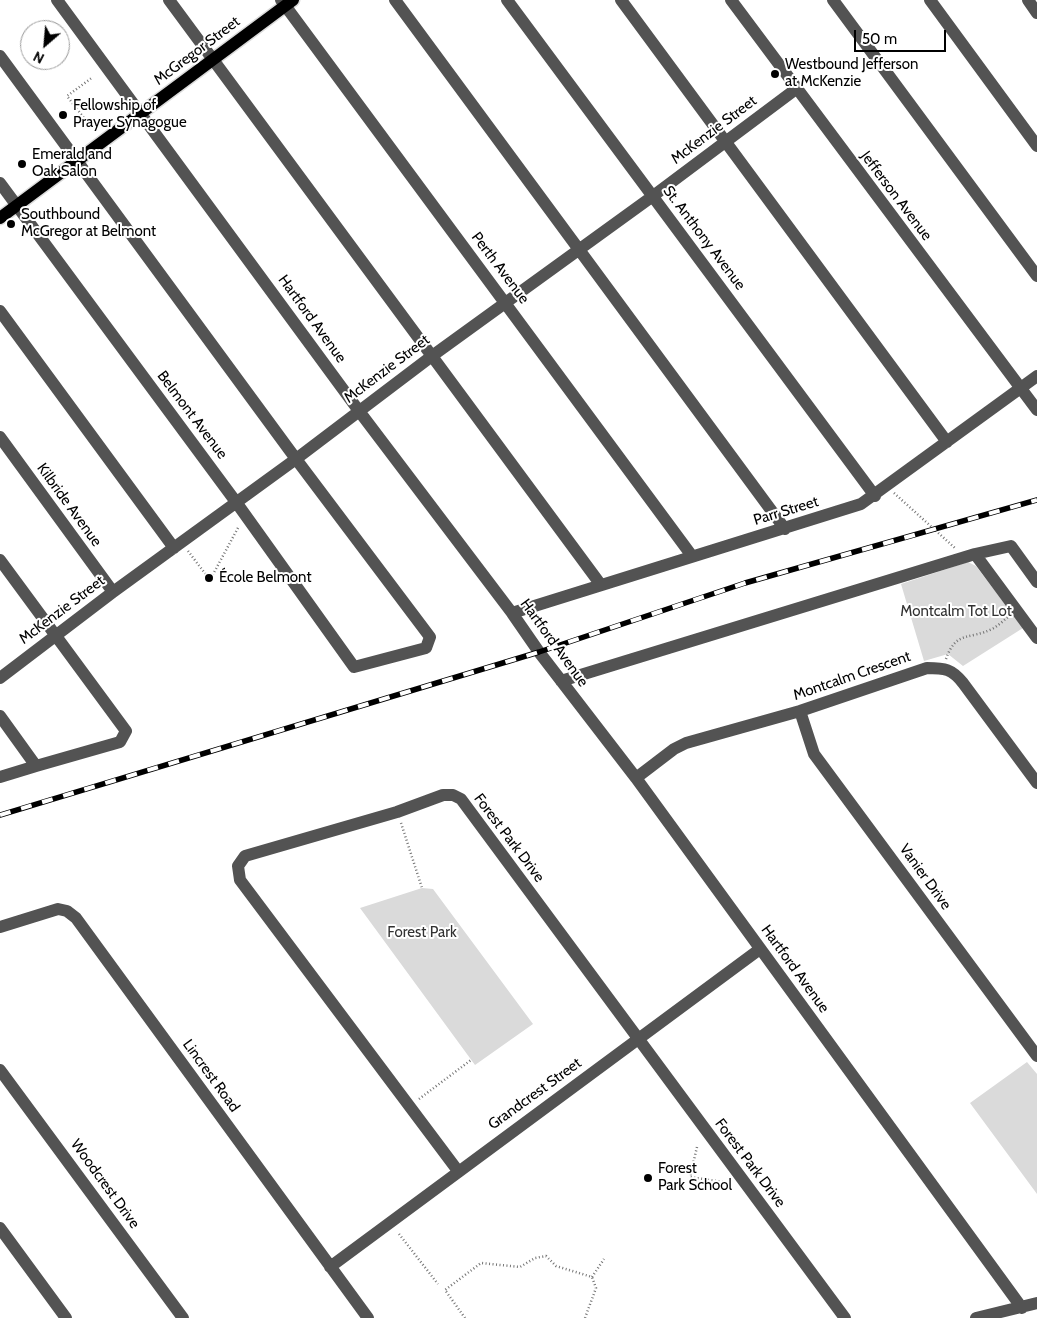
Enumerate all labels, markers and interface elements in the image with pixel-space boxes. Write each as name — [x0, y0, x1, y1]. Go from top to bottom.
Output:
street label: McGregor Street — [150, 13, 244, 89]
north arrow — [20, 20, 70, 70]
scale bar — [857, 20, 950, 52]
text: 50 m — [862, 30, 897, 48]
text: N — [30, 47, 47, 68]
place label: Westbound Jefferson at McKenzie — [785, 56, 918, 91]
marker: Westbound Jefferson at McKenzie — [769, 68, 781, 80]
street label: McKenzie Street — [668, 92, 760, 168]
place label: Fellowship of Prayer Synagogue — [73, 97, 187, 132]
marker: Fellowship of Prayer Synagogue — [57, 109, 69, 121]
place label: Emerald and Oak Salon — [32, 146, 112, 181]
street label: Jefferson Avenue — [857, 148, 935, 244]
marker: Emerald and Oak Salon — [16, 158, 28, 170]
street label: St. Anthony Avenue — [659, 182, 749, 294]
place label: Southbound McGregor at Belmont — [21, 206, 156, 241]
marker: Southbound McGregor at Belmont — [5, 218, 17, 230]
street label: Perth Avenue — [467, 229, 533, 307]
street label: Hartford Avenue — [274, 272, 350, 366]
street label: McKenzie Street — [341, 331, 433, 407]
street label: Belmont Avenue — [153, 367, 231, 463]
street label: Kilbride Avenue — [33, 460, 105, 550]
street label: Parr Street — [751, 493, 821, 529]
place label: École Belmont — [219, 569, 311, 587]
street label: McKenzie Street — [16, 572, 108, 648]
marker: École Belmont — [203, 572, 215, 584]
street label: Hartford Avenue — [516, 596, 592, 690]
park label: Montcalm Tot Lot — [900, 603, 1012, 621]
street label: Montcalm Crescent — [791, 647, 913, 705]
street label: Forest Park Drive — [470, 790, 548, 886]
street label: Vanier Drive — [895, 841, 955, 913]
street label: Hartford Avenue — [757, 922, 833, 1016]
park label: Forest Park — [387, 924, 457, 942]
street label: Lincrest Road — [179, 1036, 243, 1116]
street label: Grandcrest Street — [485, 1054, 585, 1134]
street label: Forest Park Drive — [711, 1115, 789, 1211]
street label: Woodcrest Drive — [67, 1136, 143, 1232]
place label: Forest Park School — [658, 1160, 732, 1195]
marker: Forest Park School — [642, 1172, 654, 1184]

